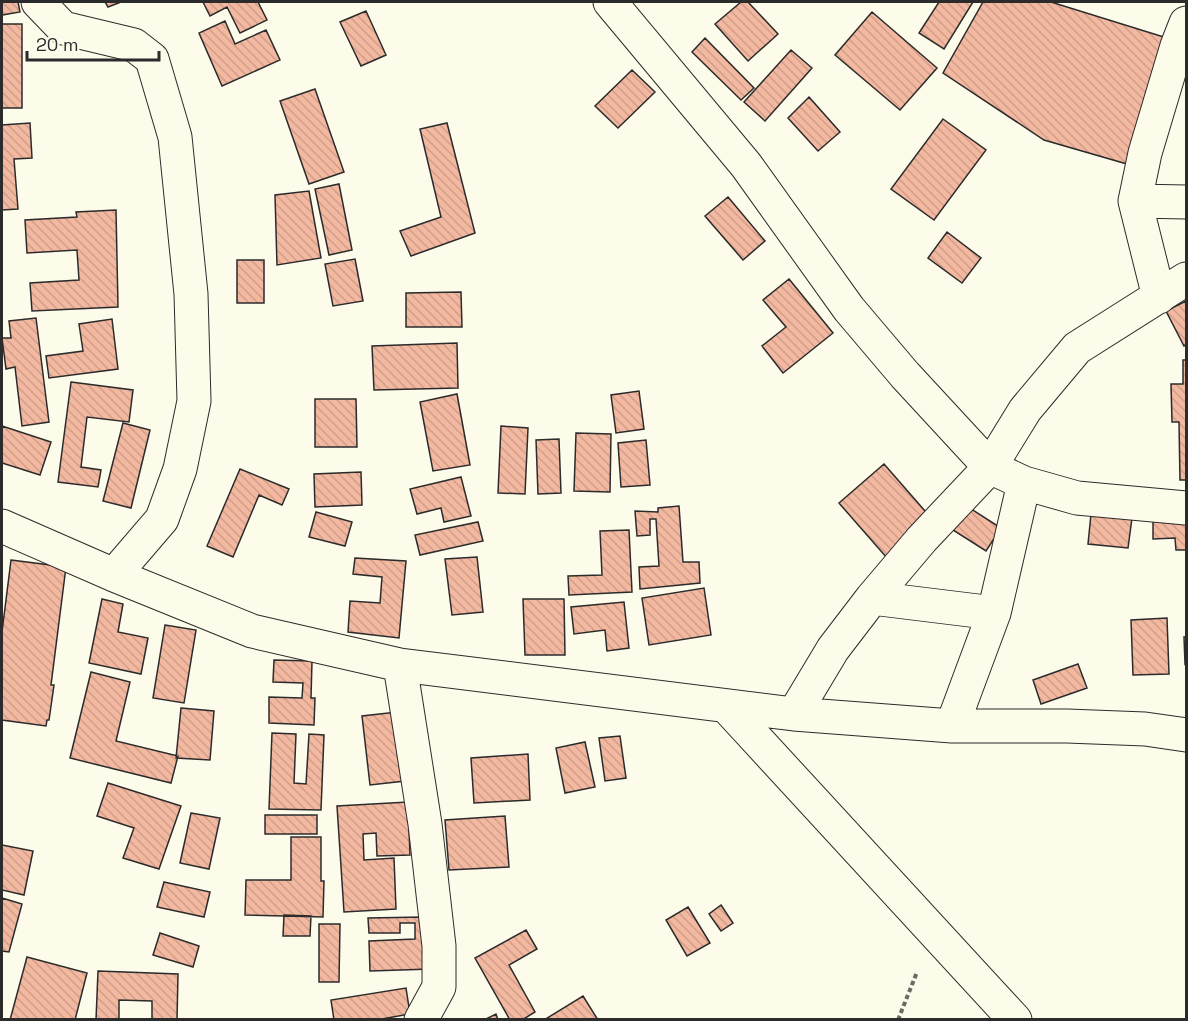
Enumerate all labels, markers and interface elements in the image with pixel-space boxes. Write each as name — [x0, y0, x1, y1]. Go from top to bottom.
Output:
scale bar — [27, 24, 159, 62]
text: 20 m — [36, 33, 79, 56]

